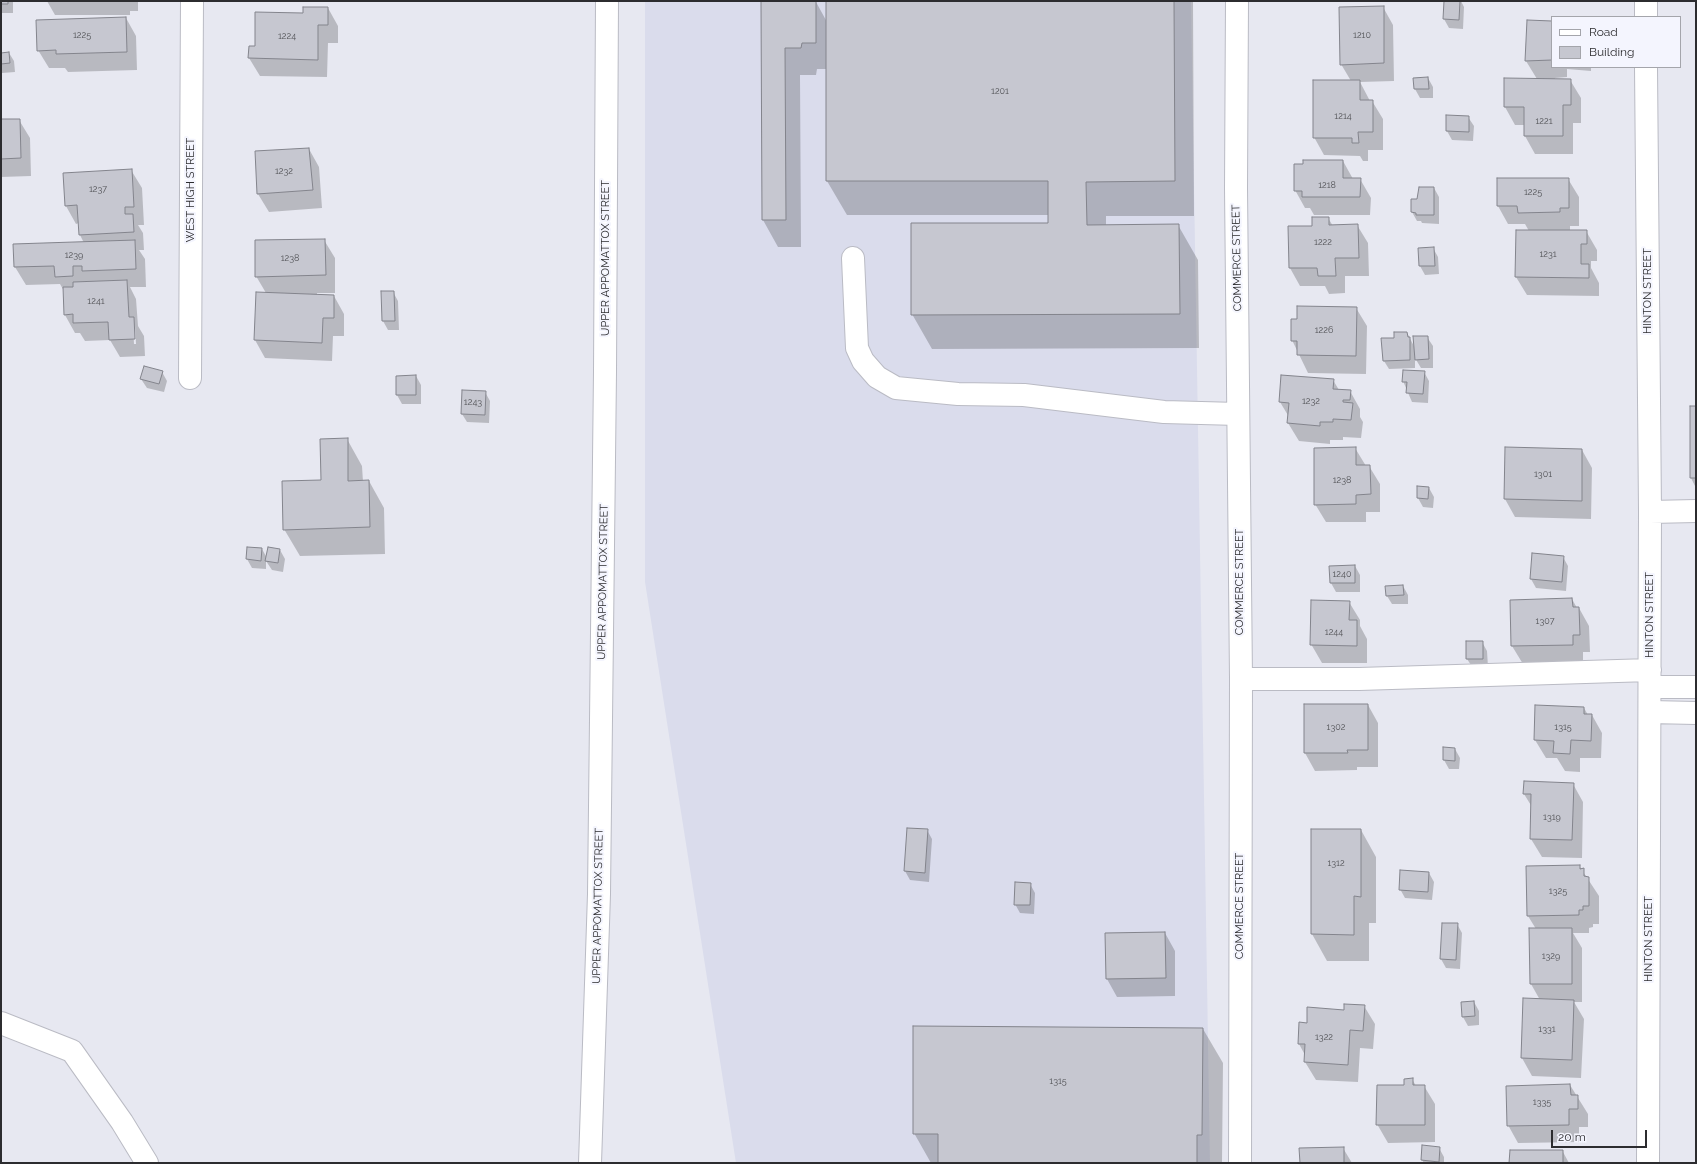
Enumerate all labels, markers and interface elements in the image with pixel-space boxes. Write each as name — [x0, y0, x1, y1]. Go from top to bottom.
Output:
legend — [1551, 16, 1681, 68]
text: Road — [1589, 25, 1618, 39]
house number: 1225 — [73, 30, 91, 40]
house number: 1210 — [1353, 30, 1371, 40]
house number: 1224 — [278, 31, 296, 41]
text: Building — [1589, 45, 1635, 59]
house number: 1201 — [991, 86, 1009, 96]
house number: 1214 — [1334, 111, 1352, 121]
house number: 1221 — [1535, 116, 1553, 126]
street label: WEST HIGH STREET — [184, 138, 198, 242]
house number: 1232 — [275, 166, 293, 176]
street label: UPPER APPOMATTOX STREET — [599, 180, 613, 336]
house number: 1218 — [1318, 180, 1336, 190]
house number: 1237 — [89, 184, 107, 194]
house number: 1225 — [1524, 187, 1542, 197]
street label: COMMERCE STREET — [1229, 205, 1245, 311]
house number: 1222 — [1314, 237, 1332, 247]
street label: HINTON STREET — [1641, 248, 1655, 334]
house number: 1231 — [1539, 249, 1557, 259]
house number: 1239 — [65, 250, 83, 260]
house number: 1238 — [281, 253, 299, 263]
house number: 1241 — [87, 296, 105, 306]
house number: 1226 — [1315, 325, 1333, 335]
house number: 1232 — [1302, 396, 1320, 406]
house number: 1243 — [464, 397, 482, 407]
house number: 1301 — [1534, 469, 1552, 479]
house number: 1238 — [1333, 475, 1351, 485]
street label: UPPER APPOMATTOX STREET — [595, 504, 611, 660]
street label: COMMERCE STREET — [1233, 529, 1247, 635]
house number: 1240 — [1333, 569, 1351, 579]
street label: HINTON STREET — [1643, 572, 1657, 658]
house number: 1307 — [1536, 616, 1554, 626]
house number: 1244 — [1325, 627, 1343, 637]
house number: 1302 — [1327, 722, 1345, 732]
house number: 1315 — [1554, 722, 1572, 732]
house number: 1319 — [1543, 812, 1561, 822]
street label: UPPER APPOMATTOX STREET — [590, 828, 606, 984]
street label: COMMERCE STREET — [1233, 853, 1247, 959]
house number: 1312 — [1327, 858, 1345, 868]
house number: 1325 — [1549, 886, 1567, 896]
street label: HINTON STREET — [1642, 896, 1656, 982]
house number: 1329 — [1542, 951, 1560, 961]
house number: 1331 — [1538, 1024, 1556, 1034]
house number: 1322 — [1315, 1032, 1333, 1042]
house number: 1315 — [1049, 1076, 1067, 1086]
house number: 1335 — [1533, 1097, 1551, 1107]
scale bar — [1553, 1122, 1649, 1148]
text: 20 m — [1558, 1130, 1586, 1144]

